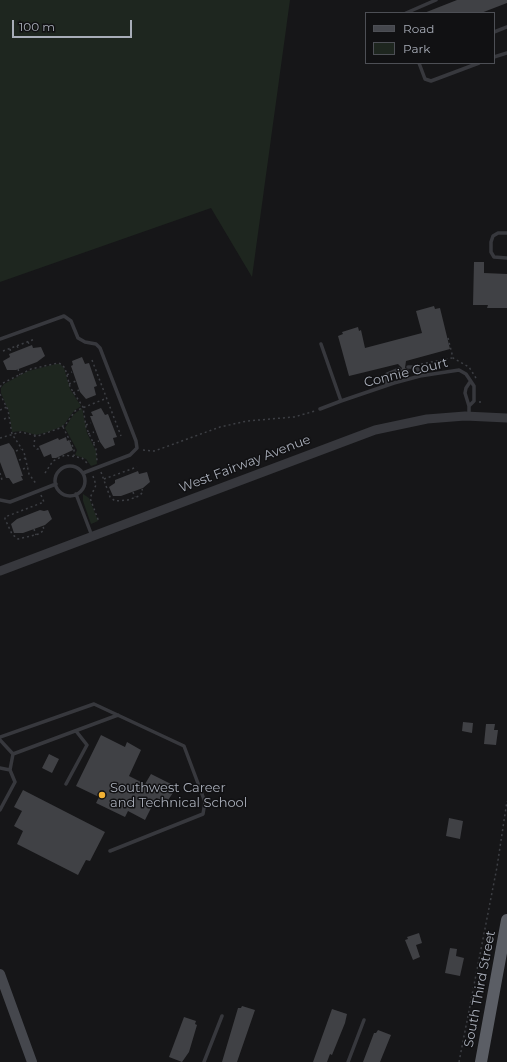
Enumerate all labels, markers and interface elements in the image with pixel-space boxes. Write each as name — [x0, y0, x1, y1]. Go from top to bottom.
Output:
scale bar — [14, 12, 134, 38]
legend — [365, 12, 495, 64]
text: 100 m — [19, 19, 55, 34]
text: Road — [403, 21, 434, 36]
text: Park — [403, 41, 430, 56]
street label: Connie Court — [362, 355, 450, 391]
street label: West Fairway Avenue — [177, 432, 313, 496]
place label: Southwest Career and Technical School — [110, 780, 247, 811]
marker: Southwest Career and Technical School — [97, 790, 107, 800]
street label: South Third Street — [461, 929, 499, 1049]

